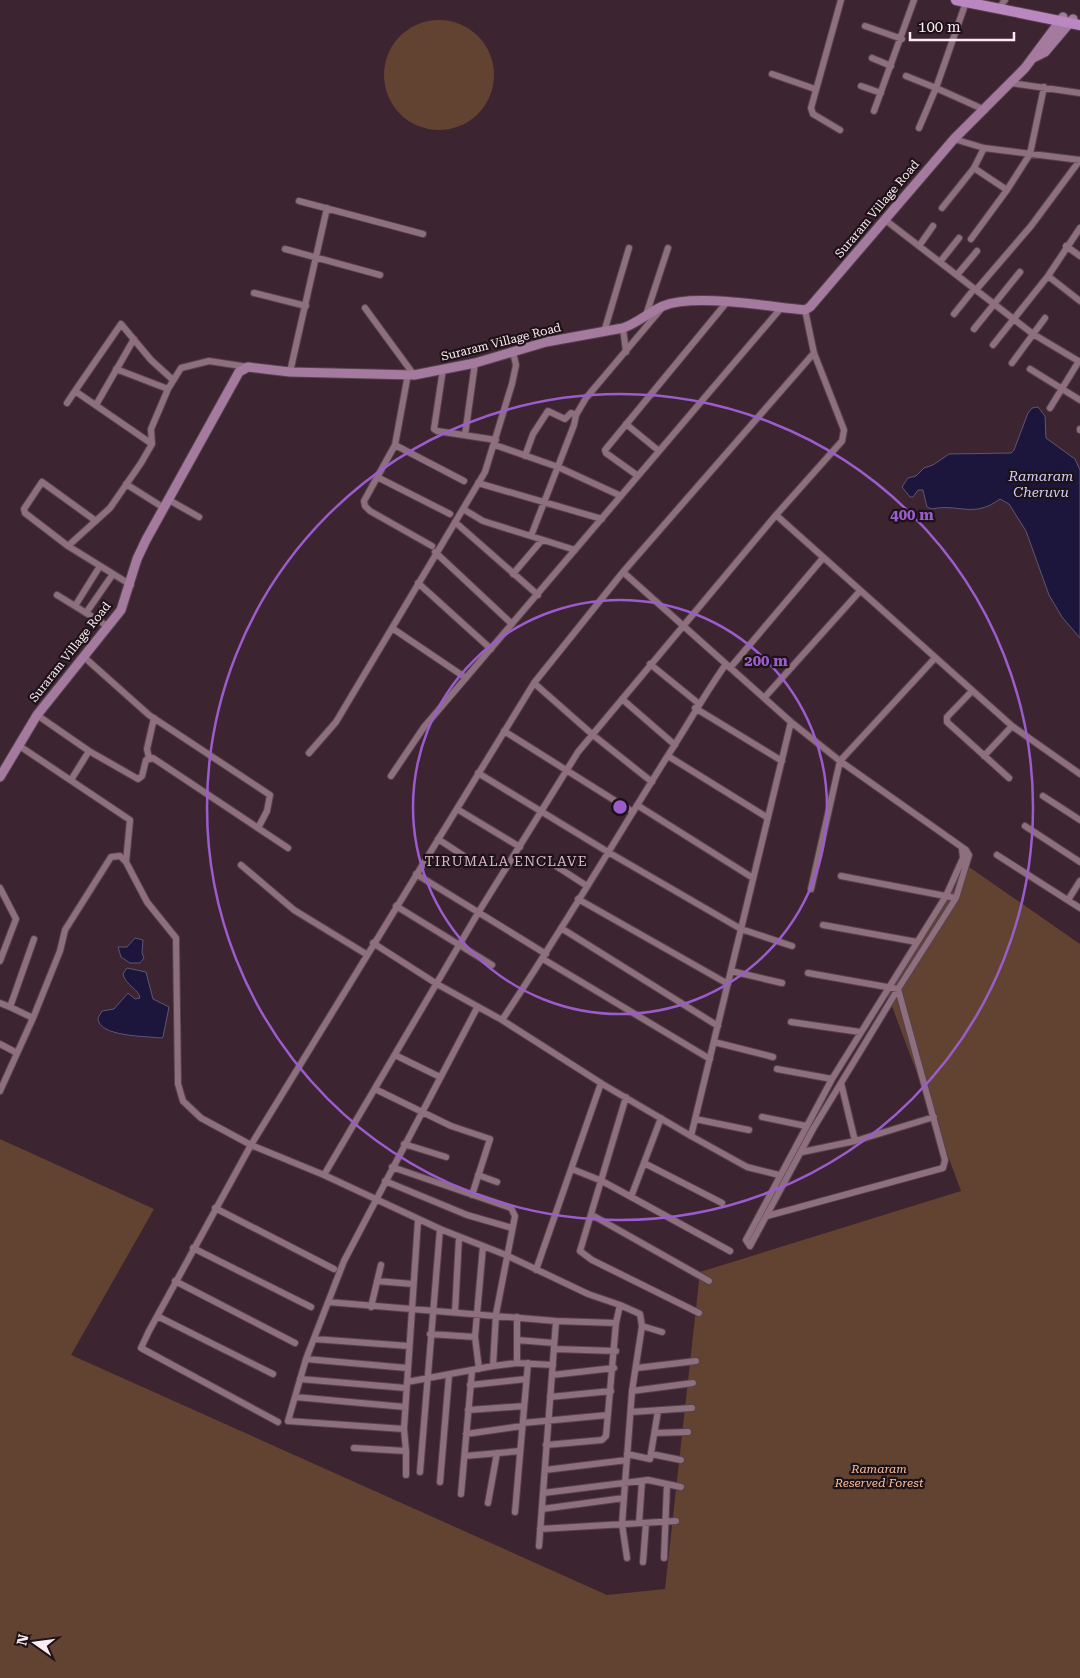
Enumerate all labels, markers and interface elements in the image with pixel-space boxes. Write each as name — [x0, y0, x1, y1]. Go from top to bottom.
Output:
scale bar — [910, 10, 1014, 42]
text: 100 m — [918, 18, 961, 36]
street label: Suraram Village Road — [832, 157, 922, 261]
street label: Suraram Village Road — [439, 320, 563, 364]
water label: Ramaram Cheruvu — [1008, 468, 1073, 500]
text: 400 m — [890, 506, 934, 524]
street label: Suraram Village Road — [27, 599, 114, 705]
text: 200 m — [744, 652, 788, 670]
centre of rings — [611, 798, 629, 816]
district label: TIRUMALA ENCLAVE — [424, 853, 588, 869]
park label: Ramaram Reserved Forest — [834, 1462, 924, 1490]
north arrow — [10, 1618, 60, 1668]
text: N — [13, 1632, 32, 1647]

